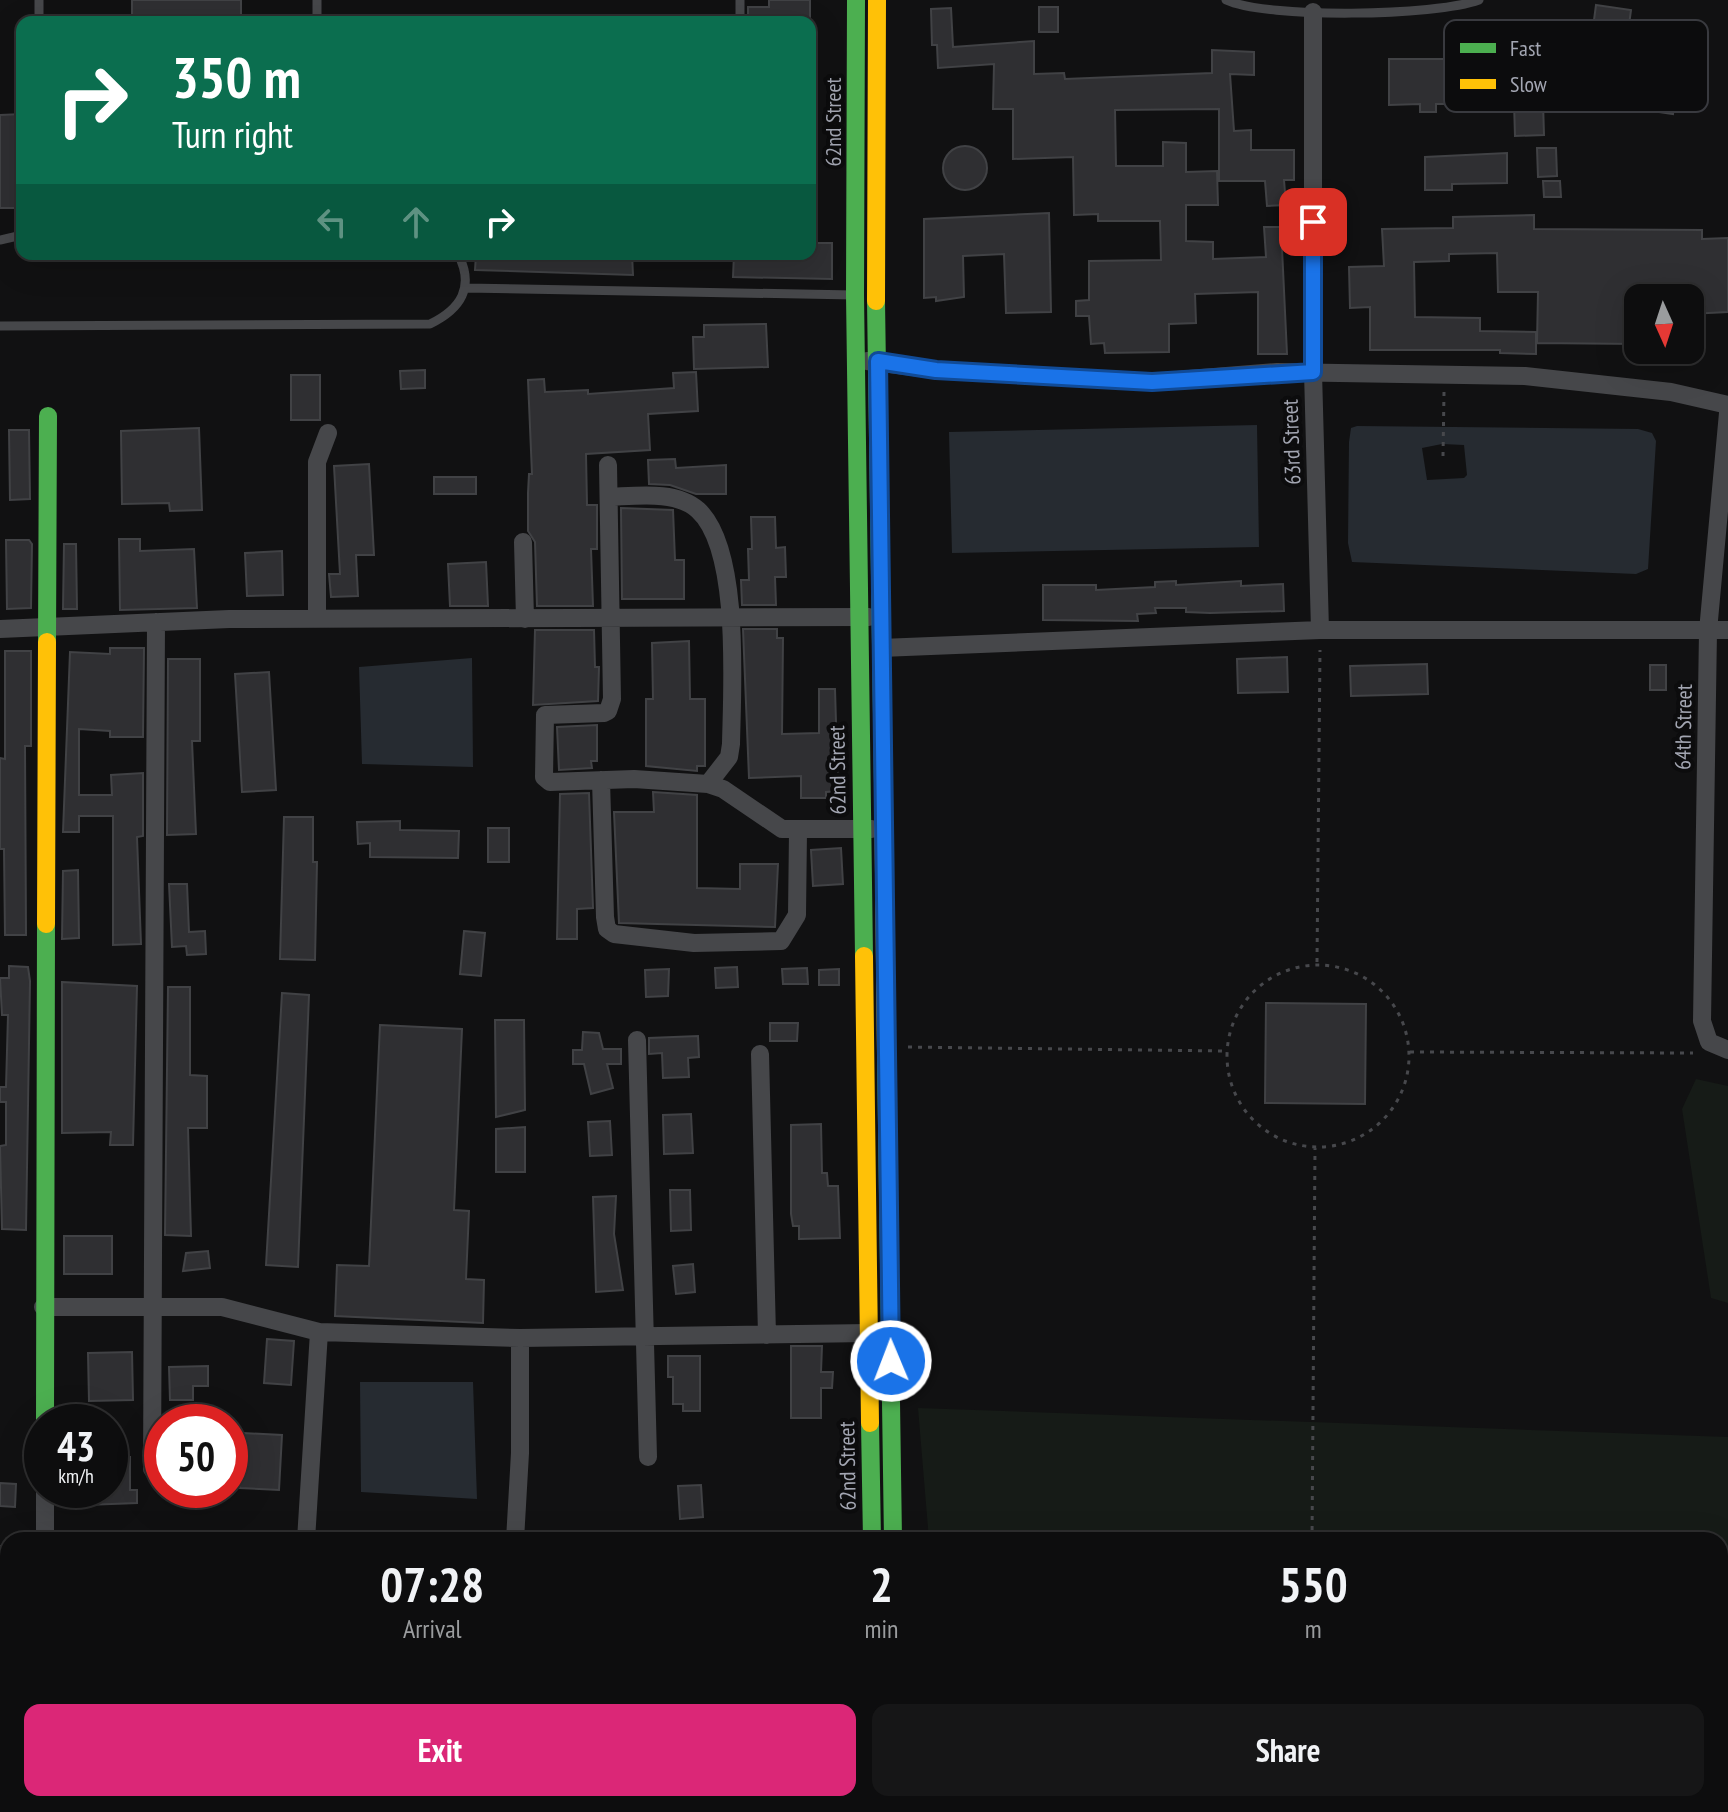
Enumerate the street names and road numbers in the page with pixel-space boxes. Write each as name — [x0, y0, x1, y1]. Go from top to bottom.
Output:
street label: 62nd Street — [819, 77, 847, 167]
street label: 63rd Street — [1276, 399, 1306, 485]
street label: 64th Street — [1668, 684, 1698, 770]
street label: 62nd Street — [822, 725, 852, 815]
street label: 62nd Street — [832, 1421, 862, 1511]

